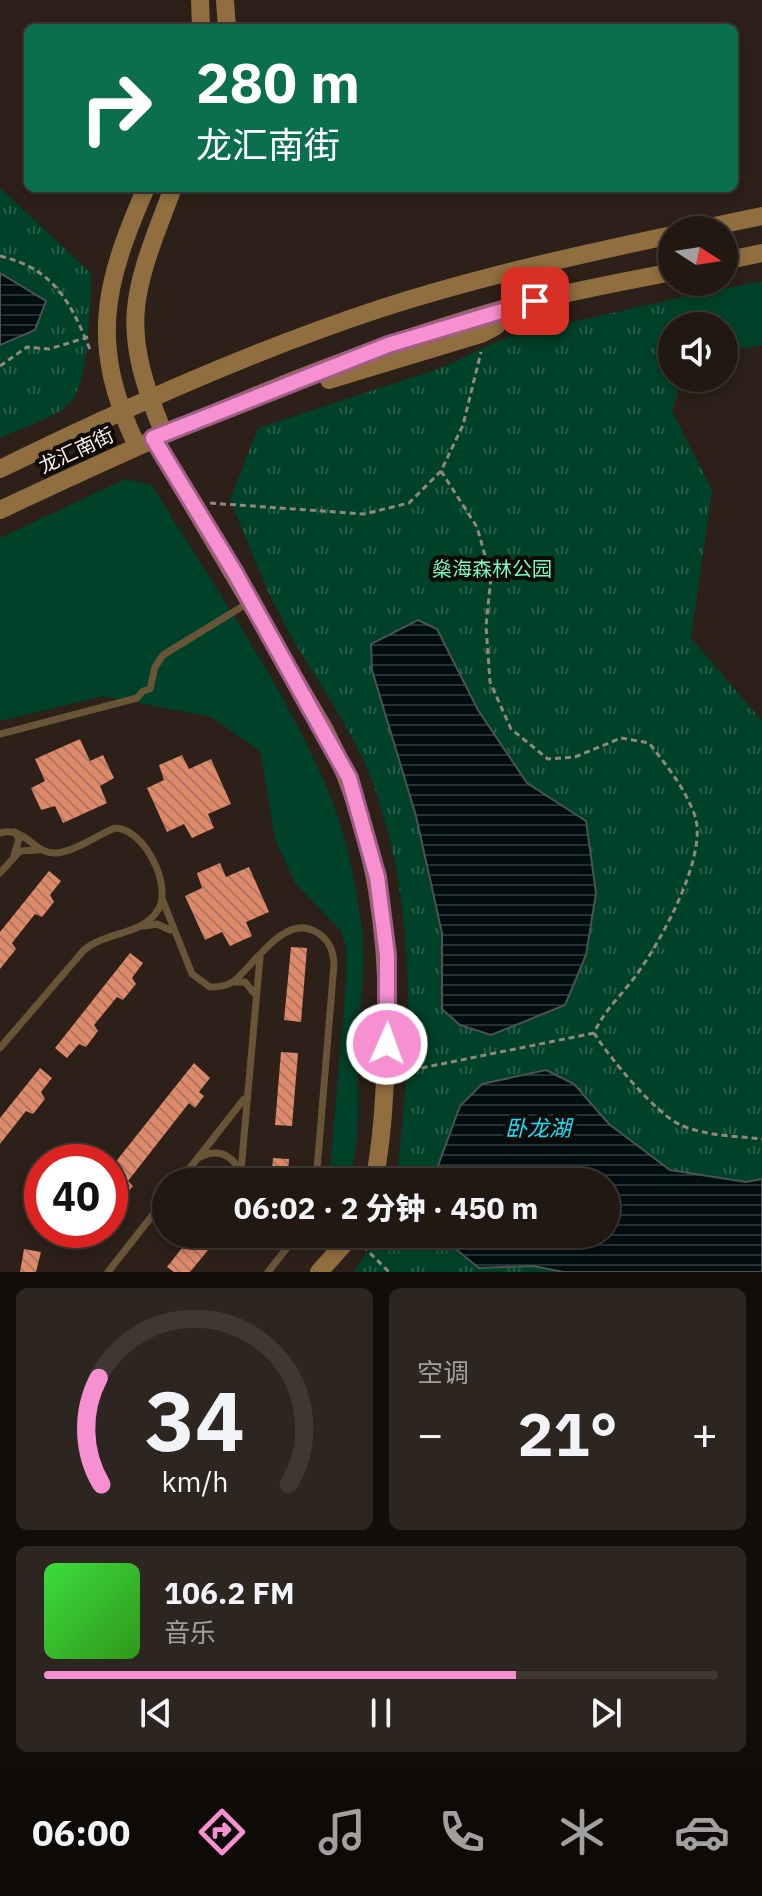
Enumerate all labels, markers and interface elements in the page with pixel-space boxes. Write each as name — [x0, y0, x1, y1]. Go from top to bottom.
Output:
text: 280 m — [196, 46, 360, 118]
icon: right — [64, 56, 168, 160]
text: 龙汇南街 — [196, 121, 340, 168]
north arrow — [658, 216, 738, 296]
map controls — [658, 216, 738, 392]
pin — [501, 267, 569, 335]
icon: arrive — [513, 279, 557, 323]
button: sound — [658, 312, 738, 392]
street label: 龙汇南街 — [34, 421, 118, 479]
park label: 燊海森林公园 — [432, 555, 552, 582]
position arrow — [345, 1002, 429, 1086]
water label: 卧龙湖 — [505, 1113, 574, 1142]
speed limit sign: 40 — [24, 1144, 128, 1248]
text: 06:02 · 2 分钟 · 450 m — [234, 1188, 538, 1227]
text: 空调 — [417, 1355, 469, 1389]
text: 34 — [145, 1366, 244, 1474]
text: 21° — [517, 1394, 618, 1473]
text: − — [417, 1405, 443, 1462]
text: + — [692, 1405, 718, 1462]
text: km/h — [161, 1463, 228, 1500]
text: 106.2 FM — [164, 1573, 295, 1612]
text: 音乐 — [164, 1615, 216, 1649]
icon: previous — [134, 1691, 178, 1735]
icon: pause — [359, 1691, 403, 1735]
icon: next — [584, 1691, 628, 1735]
icon: directions — [194, 1804, 250, 1860]
icon: music — [314, 1804, 370, 1860]
icon: phone — [434, 1804, 490, 1860]
icon: climate — [554, 1804, 610, 1860]
icon: car — [674, 1804, 730, 1860]
text: 06:00 — [32, 1809, 130, 1856]

